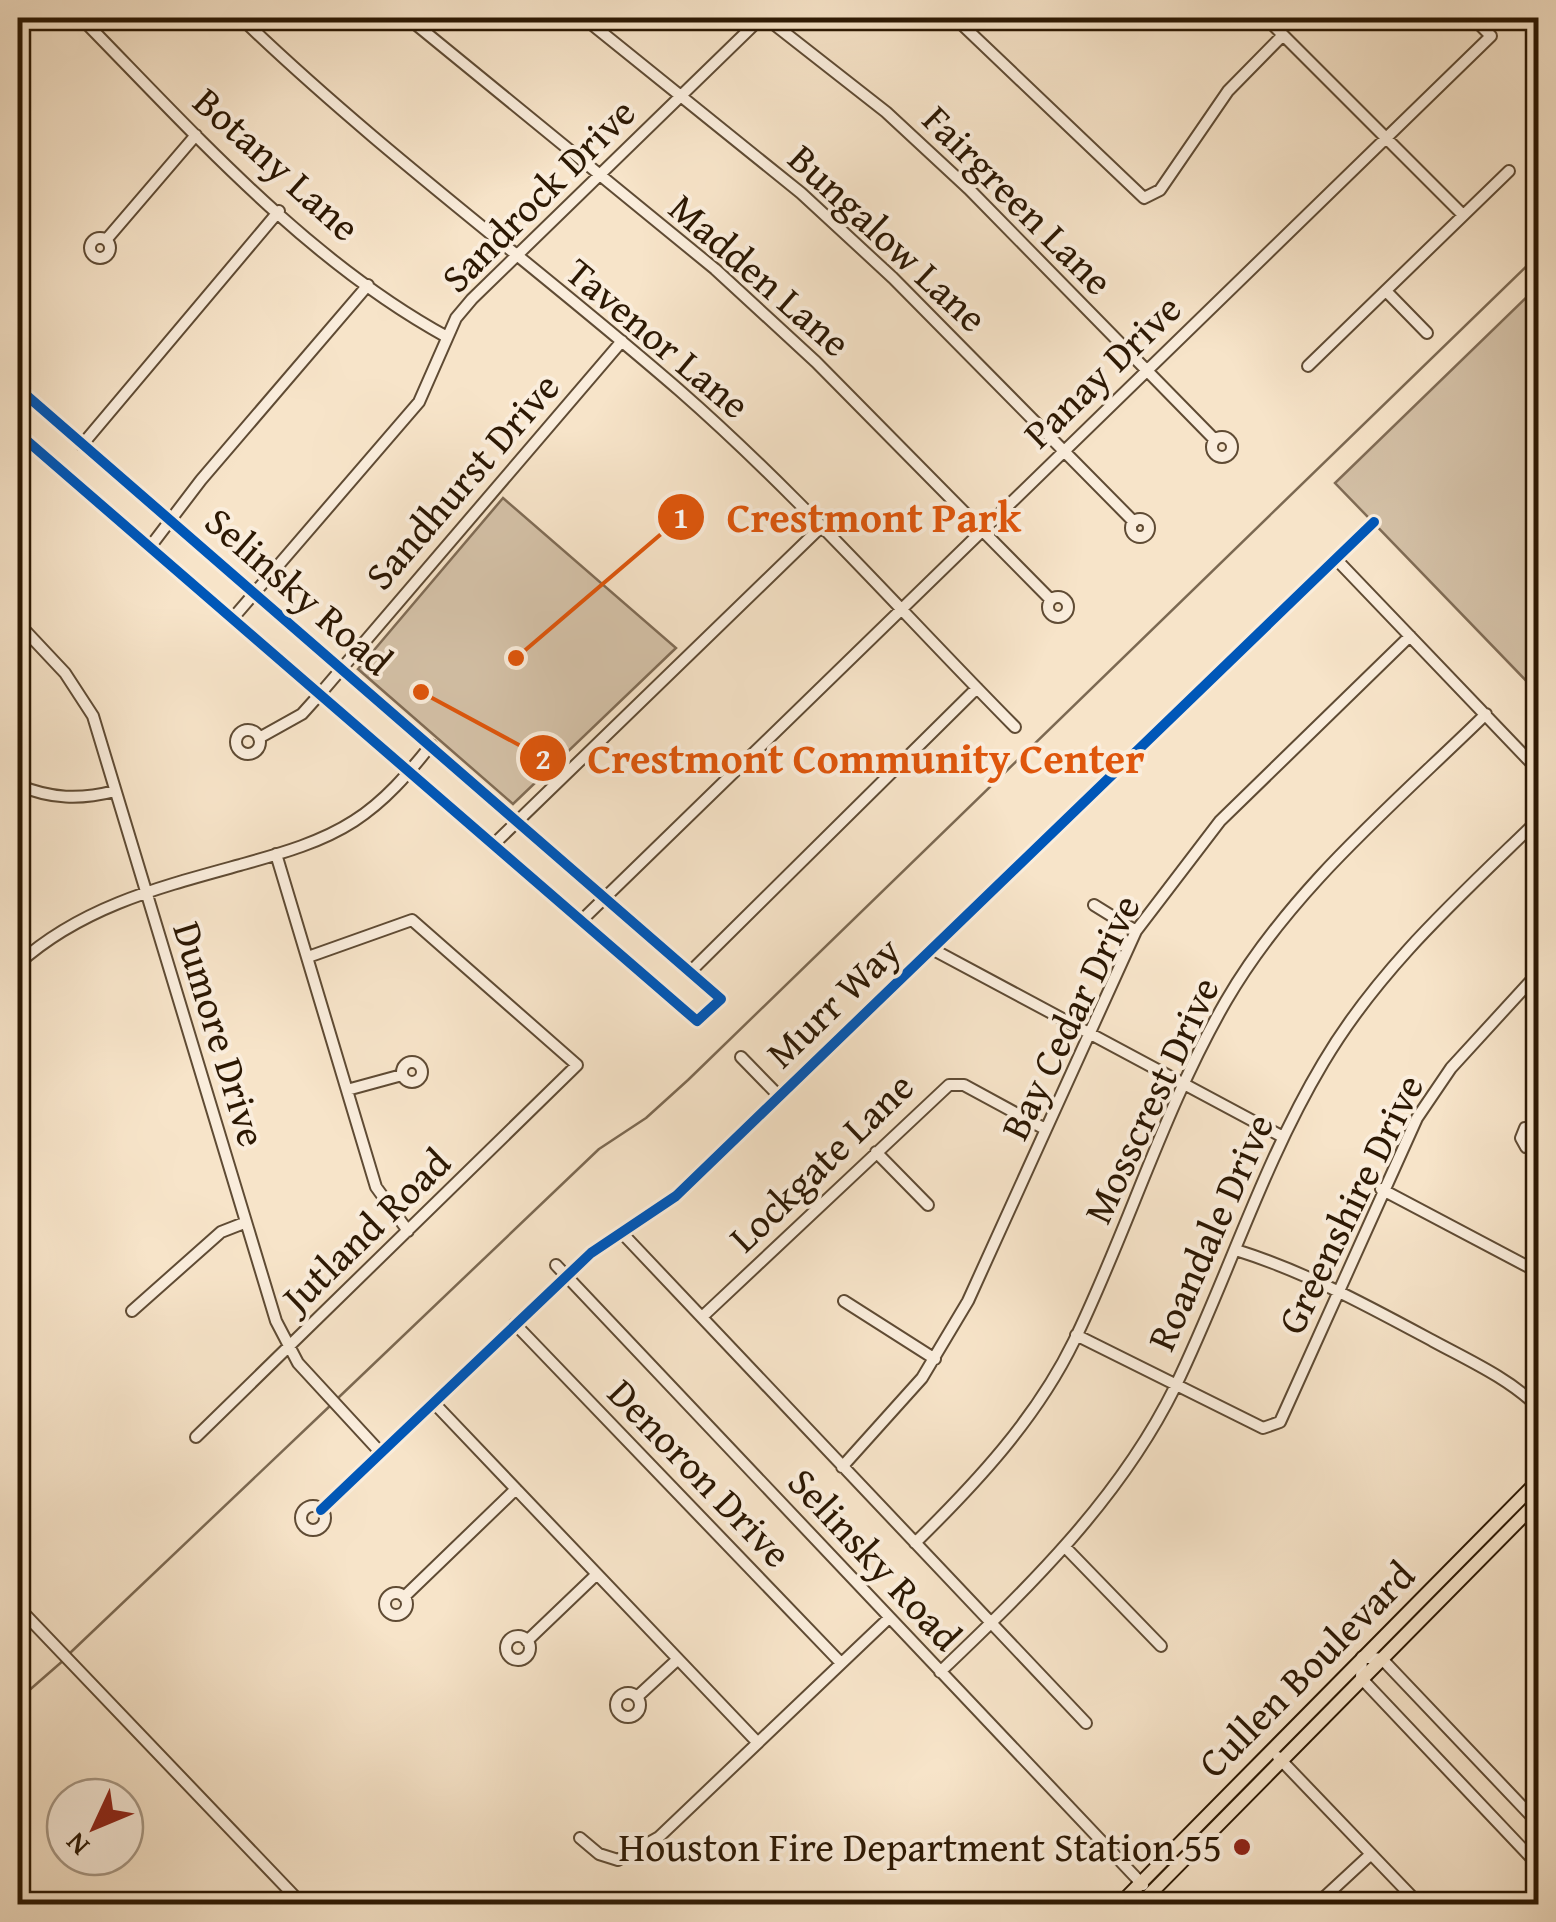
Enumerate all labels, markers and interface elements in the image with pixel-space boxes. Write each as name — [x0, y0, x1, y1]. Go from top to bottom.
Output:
street label: Botany Lane — [181, 72, 374, 255]
street label: Sandrock Drive — [427, 84, 648, 305]
street label: Fairgreen Lane — [910, 91, 1127, 308]
street label: Bungalow Lane — [776, 130, 1001, 346]
street label: Madden Lane — [656, 179, 864, 370]
street label: Tavenor Lane — [553, 243, 763, 432]
street label: Panay Drive — [1009, 280, 1194, 461]
street label: Sandhurst Drive — [350, 359, 573, 602]
callout: Crestmont Park — [656, 481, 1041, 553]
text: Crestmont Park — [727, 486, 1022, 547]
street label: Selinsky Road — [192, 492, 407, 689]
text: 1 — [673, 495, 689, 539]
callout: Crestmont Community Center — [518, 722, 1165, 794]
text: Crestmont Community Center — [588, 727, 1145, 788]
text: 2 — [535, 736, 551, 780]
street label: Bay Cedar Drive — [985, 884, 1154, 1149]
street label: Dumore Drive — [158, 914, 283, 1154]
street label: Murr Way — [752, 922, 913, 1081]
street label: Mosscrest Drive — [1068, 967, 1233, 1233]
street label: Lockgate Lane — [715, 1058, 927, 1265]
street label: Greenshire Drive — [1261, 1064, 1438, 1344]
street label: Roandale Drive — [1131, 1104, 1288, 1360]
street label: Jutland Road — [264, 1133, 464, 1329]
street label: Denoron Drive — [595, 1365, 806, 1581]
street label: Selinsky Road — [775, 1454, 976, 1664]
street label: Cullen Boulevard — [1184, 1546, 1428, 1791]
north arrow — [45, 1777, 145, 1877]
place label: Houston Fire Department Station 55 — [618, 1817, 1222, 1876]
text: N — [55, 1824, 98, 1866]
marker: Houston Fire Department Station 55 — [1231, 1836, 1253, 1858]

